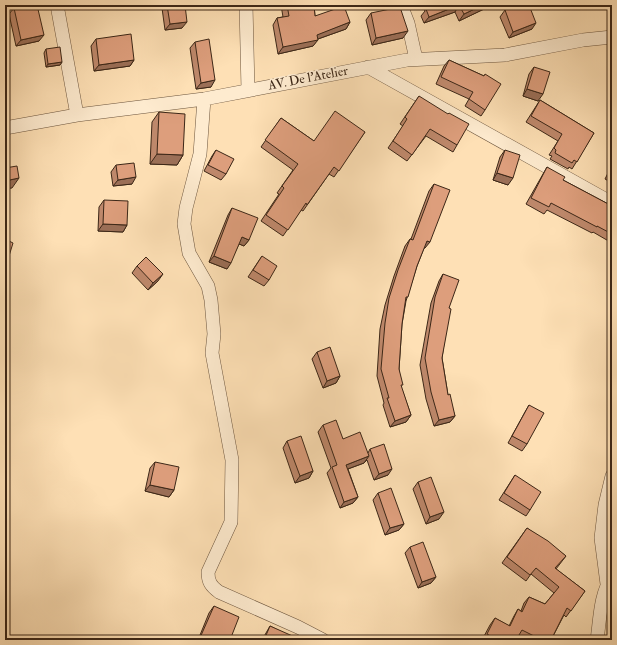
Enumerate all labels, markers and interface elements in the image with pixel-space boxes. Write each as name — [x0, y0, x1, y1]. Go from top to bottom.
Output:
street label: AV. De l'Atelier — [266, 62, 349, 94]

